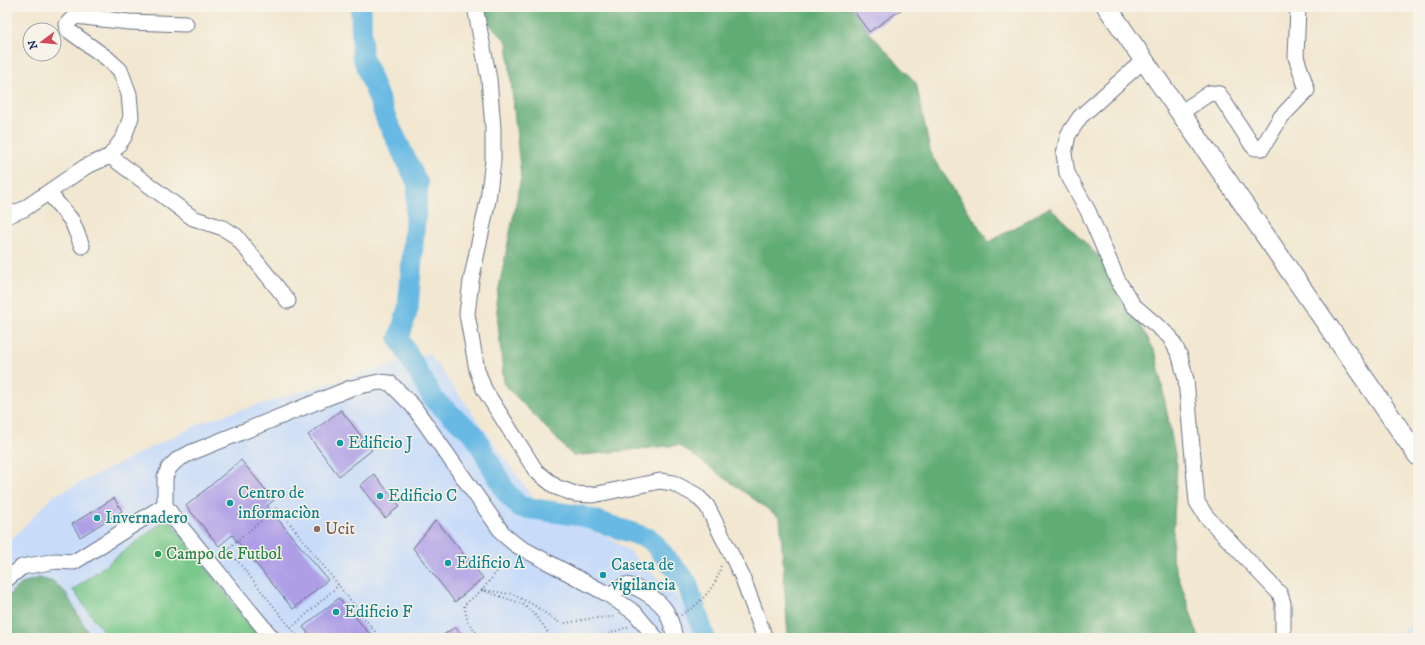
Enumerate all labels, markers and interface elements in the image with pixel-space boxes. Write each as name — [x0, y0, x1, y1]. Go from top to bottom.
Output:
north arrow — [22, 22, 62, 62]
text: N — [25, 38, 41, 51]
place label: Edificio J — [348, 432, 413, 454]
marker: Edificio J — [335, 438, 345, 448]
place label: Centro de informaciòn — [238, 482, 320, 524]
place label: Edificio C — [388, 485, 457, 507]
marker: Edificio C — [375, 491, 385, 501]
marker: Centro de informaciòn — [225, 498, 235, 508]
place label: Invernadero — [105, 507, 188, 529]
marker: Invernadero — [92, 513, 102, 523]
place label: Ucit — [325, 518, 355, 540]
marker: Ucit — [312, 524, 322, 534]
place label: Campo de Futbol — [166, 543, 282, 565]
marker: Campo de Futbol — [153, 549, 163, 559]
place label: Edificio A — [456, 552, 525, 574]
place label: Caseta de vigilancia — [610, 554, 676, 596]
marker: Edificio A — [443, 558, 453, 568]
marker: Caseta de vigilancia — [598, 570, 608, 580]
place label: Edificio F — [344, 601, 413, 623]
marker: Edificio F — [331, 607, 341, 617]

